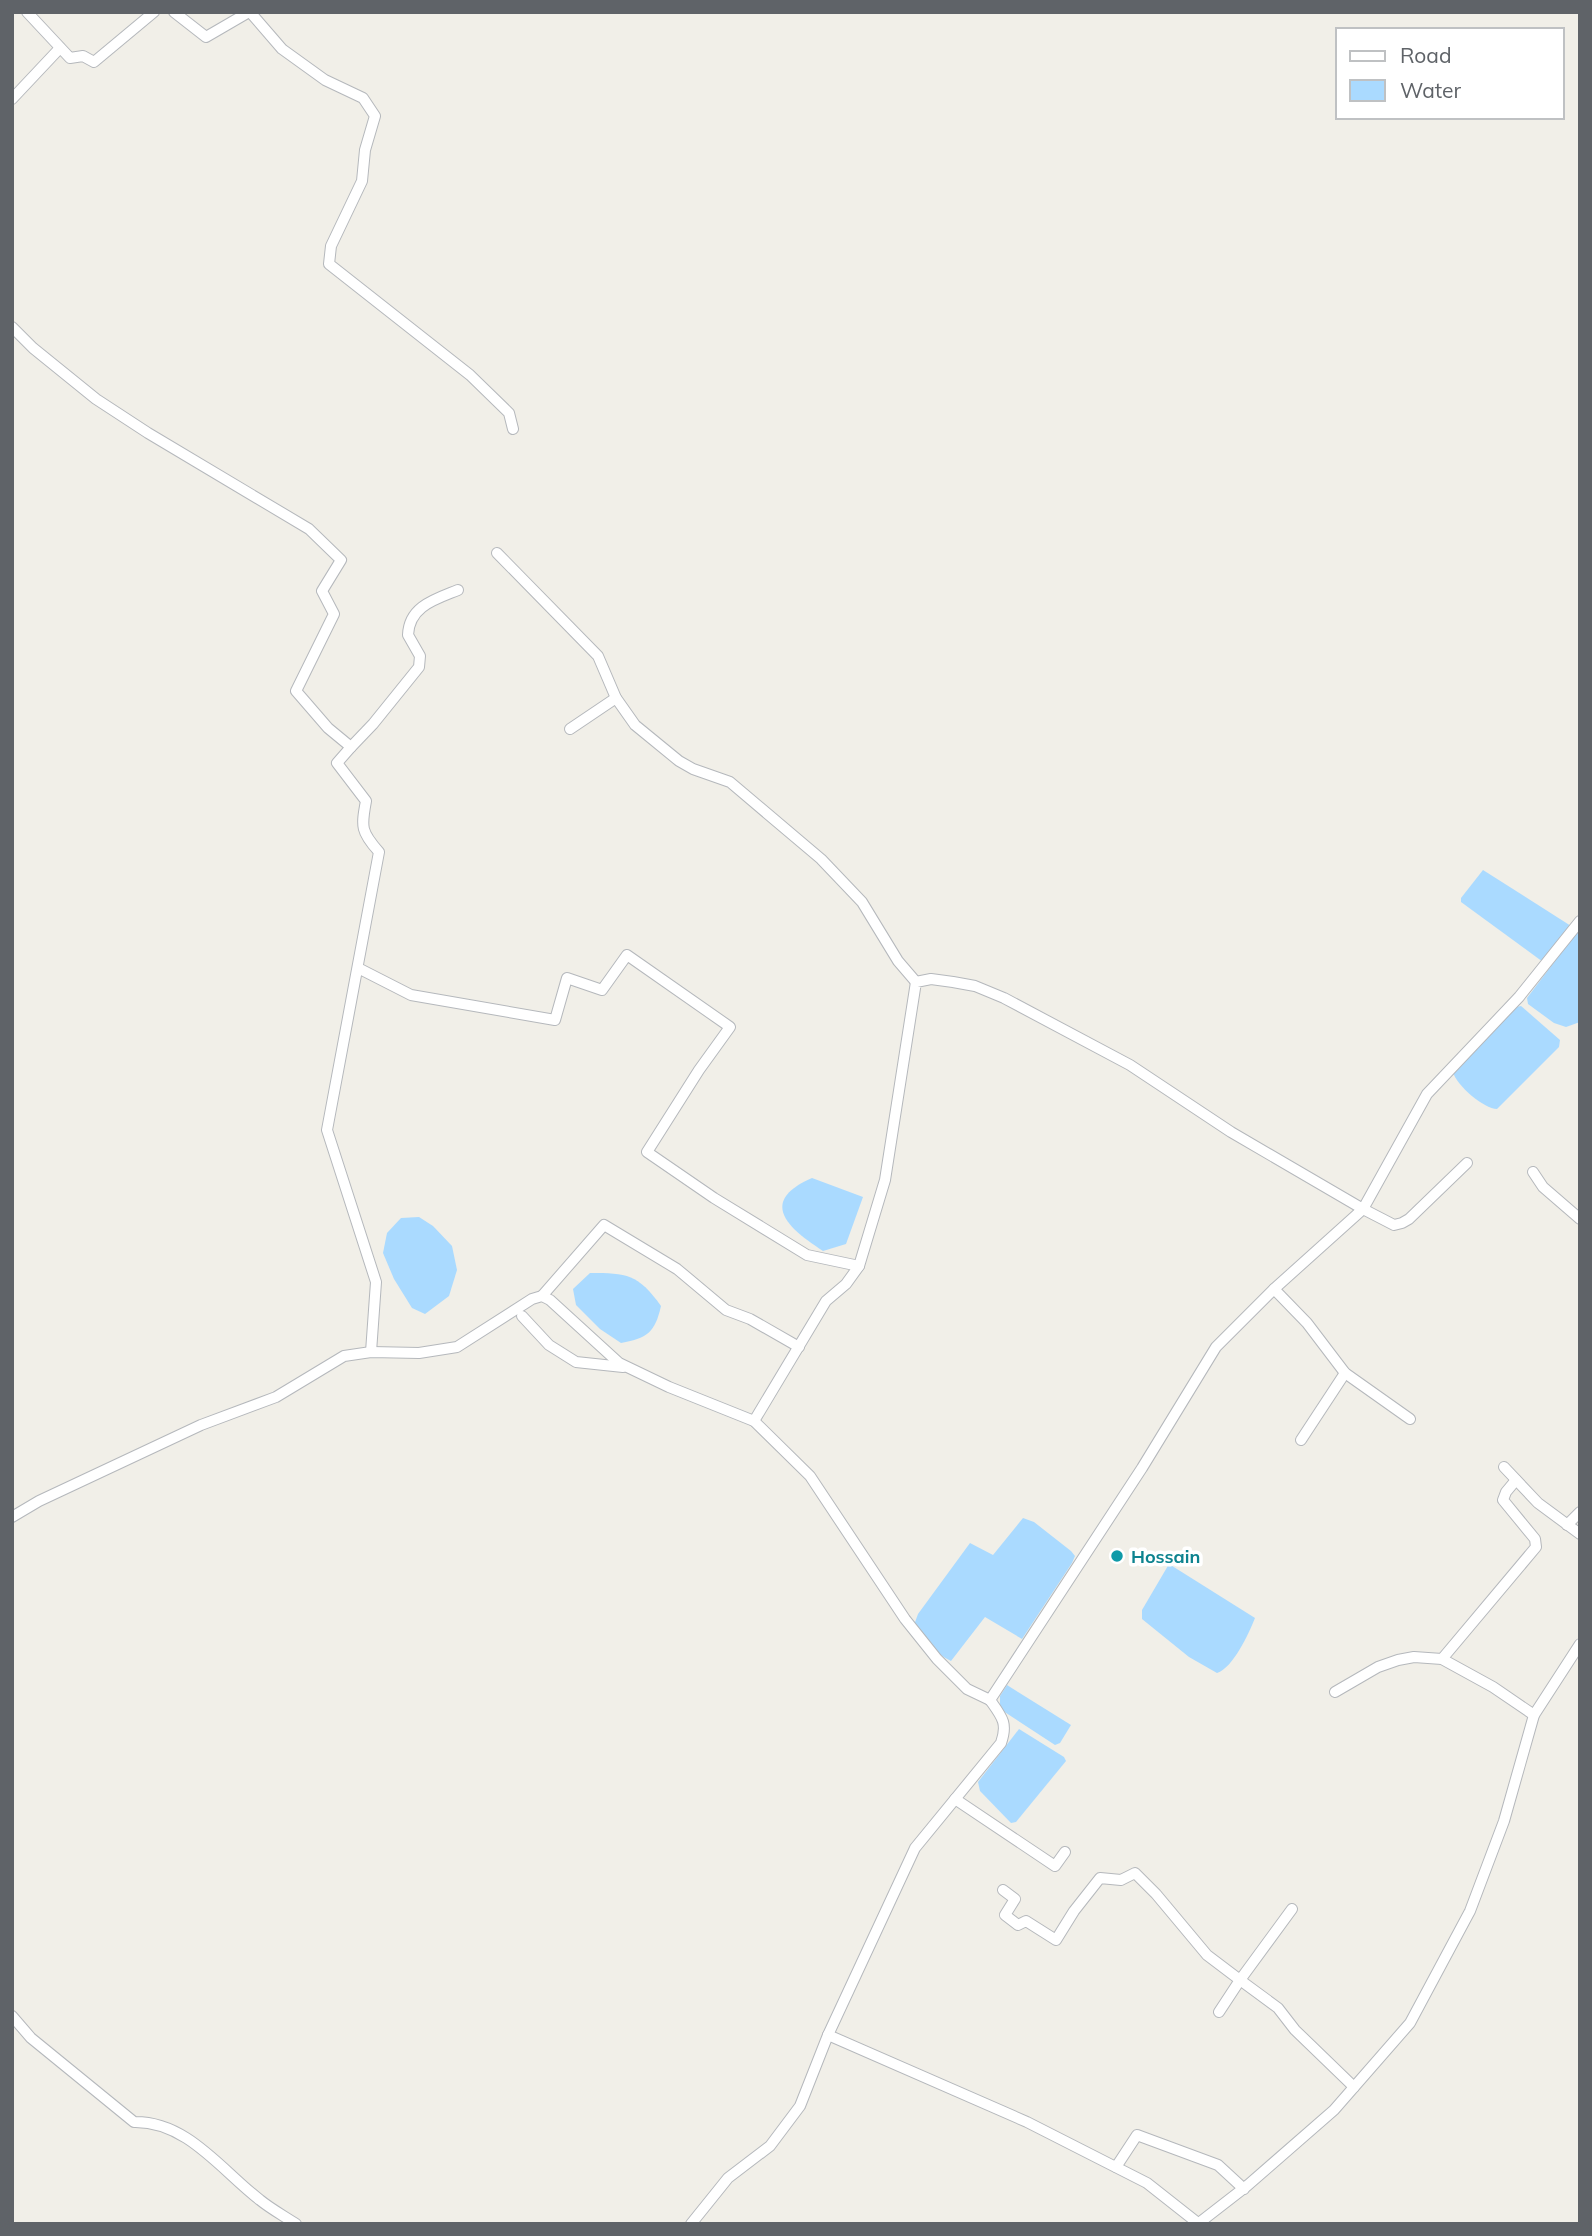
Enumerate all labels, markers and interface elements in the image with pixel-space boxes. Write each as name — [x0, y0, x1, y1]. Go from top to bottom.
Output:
legend — [1336, 28, 1564, 119]
text: Road — [1400, 42, 1451, 68]
text: Water — [1400, 77, 1461, 103]
place label: Hossain — [1131, 1545, 1200, 1568]
marker: Hossain — [1109, 1548, 1125, 1564]

